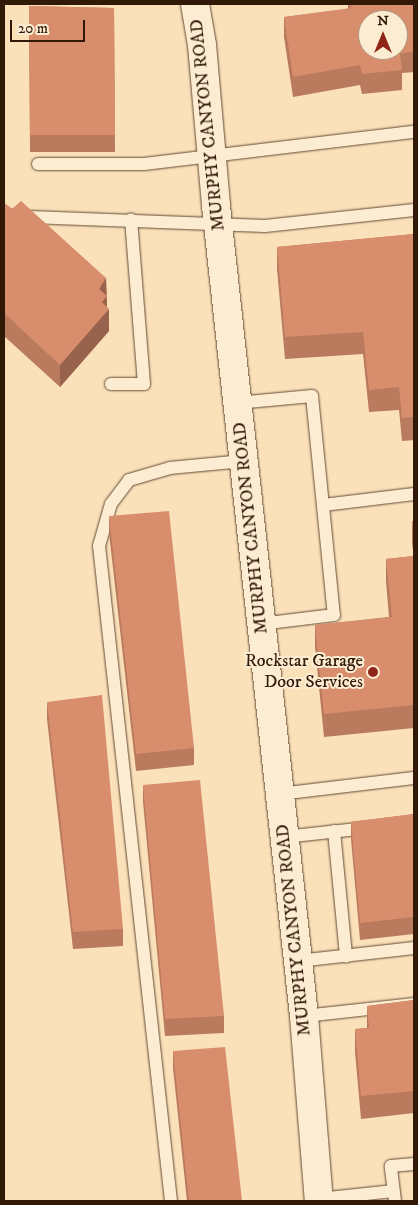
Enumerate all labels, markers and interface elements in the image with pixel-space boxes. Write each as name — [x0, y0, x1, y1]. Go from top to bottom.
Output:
scale bar — [12, 10, 88, 42]
north arrow — [358, 10, 408, 60]
text: N — [377, 12, 389, 30]
street label: MURPHY CANYON ROAD — [186, 18, 230, 232]
text: 20 m — [18, 19, 48, 38]
street label: MURPHY CANYON ROAD — [229, 421, 273, 635]
place label: Rockstar Garage Door Services — [245, 651, 363, 694]
marker: Rockstar Garage Door Services — [367, 666, 379, 678]
street label: MURPHY CANYON ROAD — [272, 823, 316, 1037]

